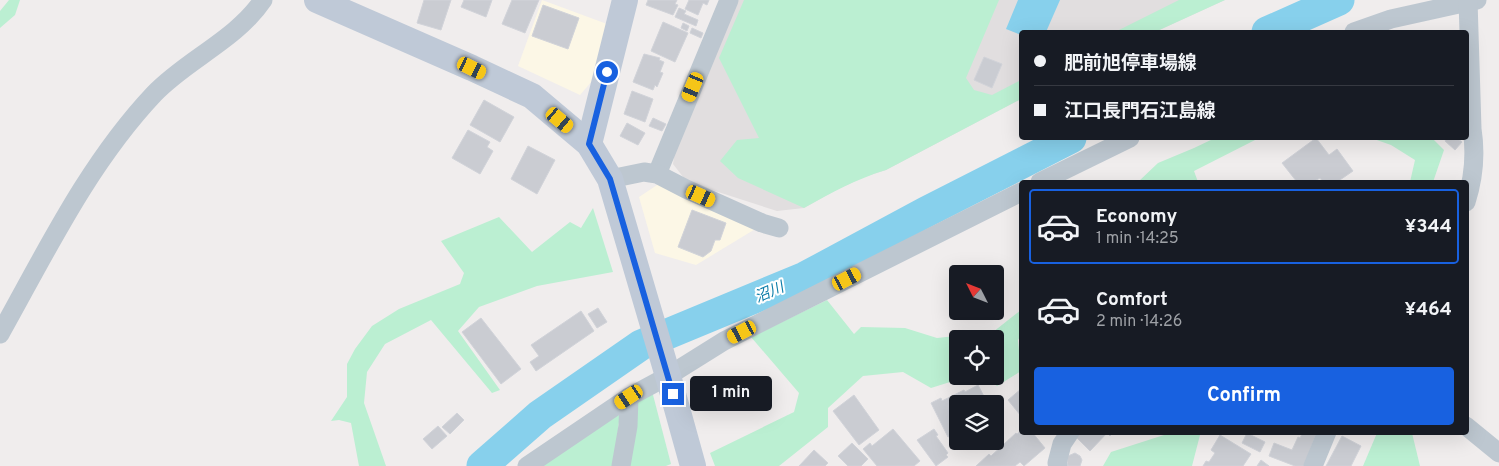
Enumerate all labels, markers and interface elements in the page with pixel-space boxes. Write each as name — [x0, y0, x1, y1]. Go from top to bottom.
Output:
text: 肥前旭停車場線 — [1064, 52, 1197, 76]
car — [455, 55, 488, 81]
route start — [596, 61, 618, 83]
car — [680, 70, 705, 104]
text: 江口長門石江島線 — [1064, 100, 1216, 124]
car — [543, 105, 576, 135]
car — [684, 183, 717, 209]
icon: car — [1036, 204, 1081, 249]
text: Economy — [1096, 205, 1177, 229]
text: ¥344 — [1405, 215, 1452, 239]
text: 1 min · 14:25 — [1096, 229, 1179, 249]
north arrow — [949, 265, 1004, 320]
map controls — [949, 265, 1004, 450]
car — [830, 266, 863, 292]
water label: 沼川 — [752, 278, 789, 308]
icon: car — [1036, 287, 1081, 332]
text: Comfort — [1096, 288, 1168, 312]
text: ¥464 — [1404, 298, 1452, 322]
text: 2 min · 14:26 — [1096, 312, 1182, 332]
car — [725, 319, 758, 345]
button: locate — [949, 330, 1004, 385]
button: Confirm — [1034, 367, 1454, 425]
callout: 1 min — [690, 376, 773, 412]
car — [612, 382, 645, 412]
route end — [662, 383, 684, 405]
text: 1 min — [712, 383, 750, 403]
button: layers — [949, 395, 1004, 450]

